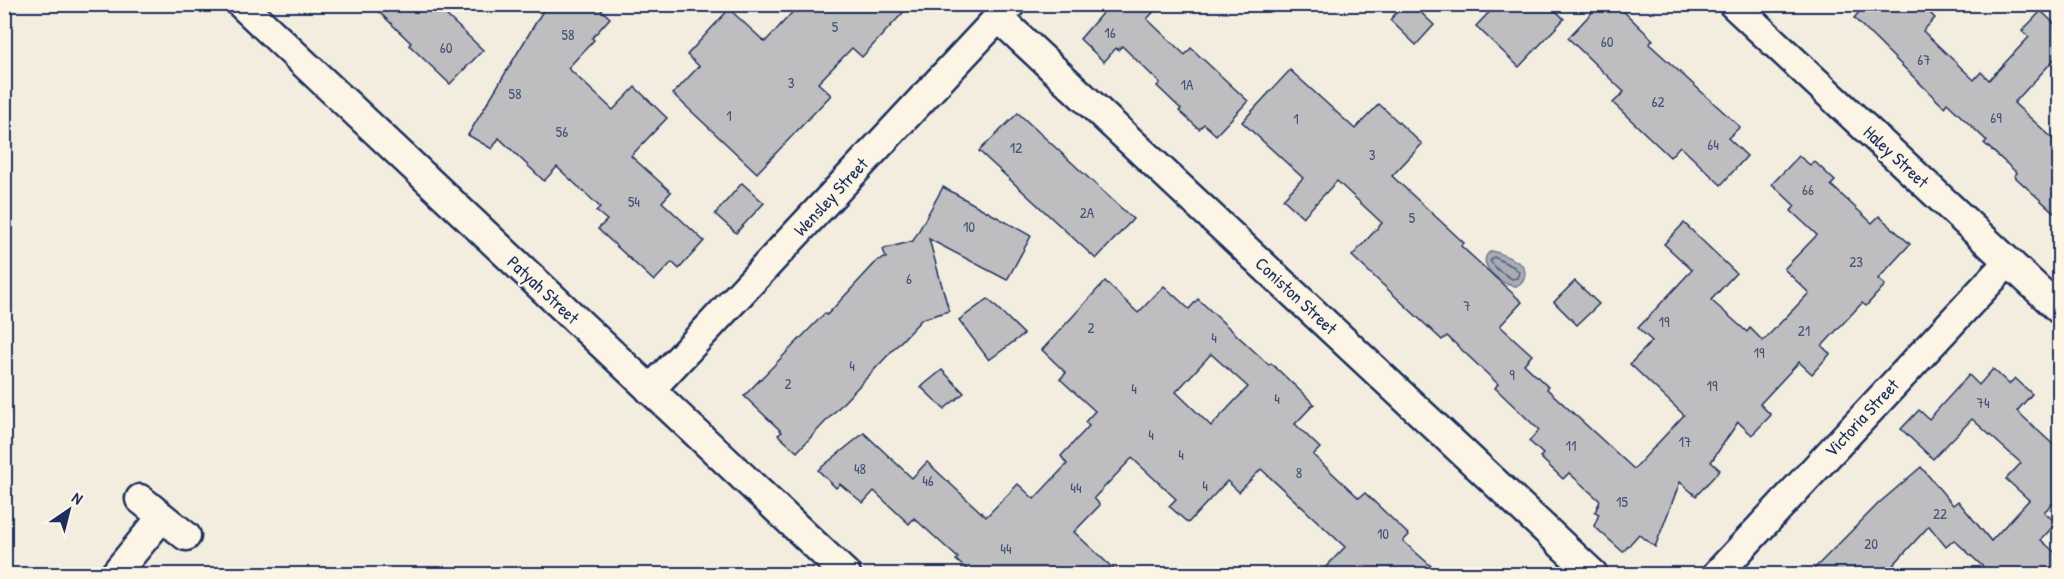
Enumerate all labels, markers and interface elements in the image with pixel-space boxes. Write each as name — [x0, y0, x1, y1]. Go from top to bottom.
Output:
house number: 5 — [832, 16, 839, 37]
house number: 16 — [1104, 22, 1116, 43]
house number: 58 — [562, 24, 574, 45]
house number: 60 — [1601, 31, 1614, 52]
house number: 60 — [440, 37, 453, 58]
house number: 67 — [1917, 49, 1931, 70]
house number: 3 — [788, 72, 795, 93]
house number: 1A — [1181, 74, 1194, 95]
house number: 58 — [509, 83, 521, 104]
house number: 62 — [1651, 91, 1665, 112]
house number: 1 — [726, 105, 732, 126]
house number: 69 — [1990, 107, 2002, 128]
house number: 1 — [1293, 108, 1299, 129]
street label: Haley Street — [1858, 120, 1935, 194]
house number: 56 — [556, 121, 568, 142]
house number: 64 — [1707, 134, 1719, 155]
house number: 12 — [1010, 137, 1022, 158]
house number: 3 — [1369, 144, 1376, 165]
street label: Wensley Street — [788, 151, 874, 241]
house number: 66 — [1802, 179, 1814, 200]
house number: 54 — [628, 191, 640, 212]
house number: 2A — [1080, 202, 1095, 223]
house number: 5 — [1409, 207, 1416, 228]
house number: 10 — [963, 216, 975, 237]
street label: Patyah Street — [502, 250, 585, 330]
street label: Coniston Street — [1250, 251, 1343, 341]
house number: 23 — [1849, 251, 1863, 272]
house number: 6 — [906, 268, 912, 289]
house number: 7 — [1463, 295, 1471, 316]
house number: 19 — [1659, 311, 1670, 332]
house number: 2 — [1087, 317, 1095, 338]
house number: 21 — [1798, 320, 1810, 341]
house number: 4 — [1211, 327, 1217, 348]
house number: 19 — [1754, 342, 1765, 363]
house number: 4 — [849, 355, 855, 376]
house number: 9 — [1509, 364, 1515, 385]
street label: Victoria Street — [1819, 372, 1905, 462]
house number: 2 — [784, 373, 792, 394]
house number: 19 — [1707, 375, 1718, 396]
house number: 4 — [1131, 378, 1137, 399]
house number: 4 — [1274, 388, 1280, 409]
house number: 74 — [1976, 392, 1990, 413]
house number: 4 — [1148, 424, 1154, 445]
house number: 17 — [1679, 431, 1691, 452]
house number: 11 — [1566, 435, 1576, 456]
house number: 4 — [1178, 444, 1184, 465]
house number: 48 — [854, 458, 866, 479]
house number: 8 — [1296, 462, 1302, 483]
house number: 46 — [922, 470, 934, 491]
house number: 4 — [1202, 475, 1208, 496]
house number: 44 — [1070, 477, 1082, 498]
north arrow — [39, 480, 99, 540]
text: N — [68, 486, 88, 509]
house number: 15 — [1616, 491, 1629, 512]
house number: 22 — [1933, 503, 1947, 524]
house number: 10 — [1377, 523, 1389, 544]
house number: 20 — [1864, 533, 1878, 554]
house number: 44 — [1000, 538, 1012, 559]

